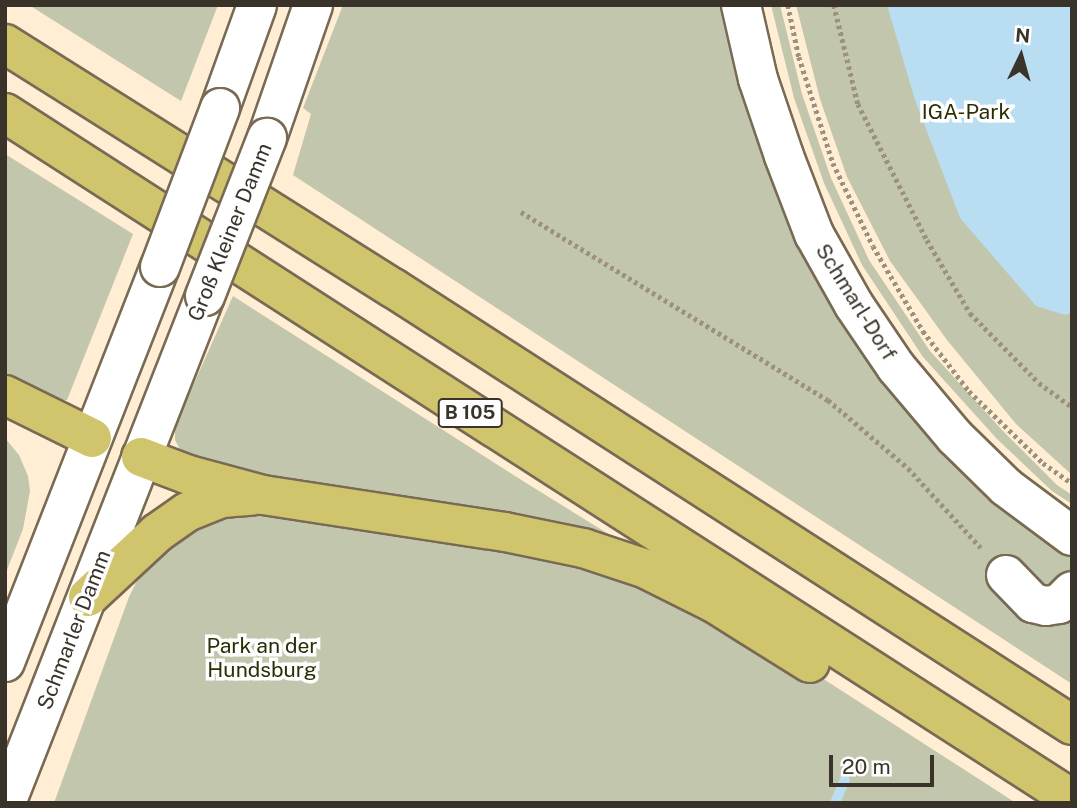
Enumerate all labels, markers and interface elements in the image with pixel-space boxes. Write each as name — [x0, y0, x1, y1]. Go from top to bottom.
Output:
north arrow — [986, 21, 1056, 91]
text: N — [1014, 23, 1031, 47]
park label: IGA-Park — [922, 99, 1010, 125]
street label: Groß Kleiner Damm — [183, 139, 277, 325]
street label: Schmarl-Dorf — [810, 239, 902, 365]
road number: B 105 — [437, 398, 503, 428]
street label: Schmarler Damm — [32, 547, 116, 713]
park label: Park an der Hundsburg — [206, 633, 318, 683]
scale bar — [832, 742, 937, 786]
text: 20 m — [842, 754, 891, 779]

